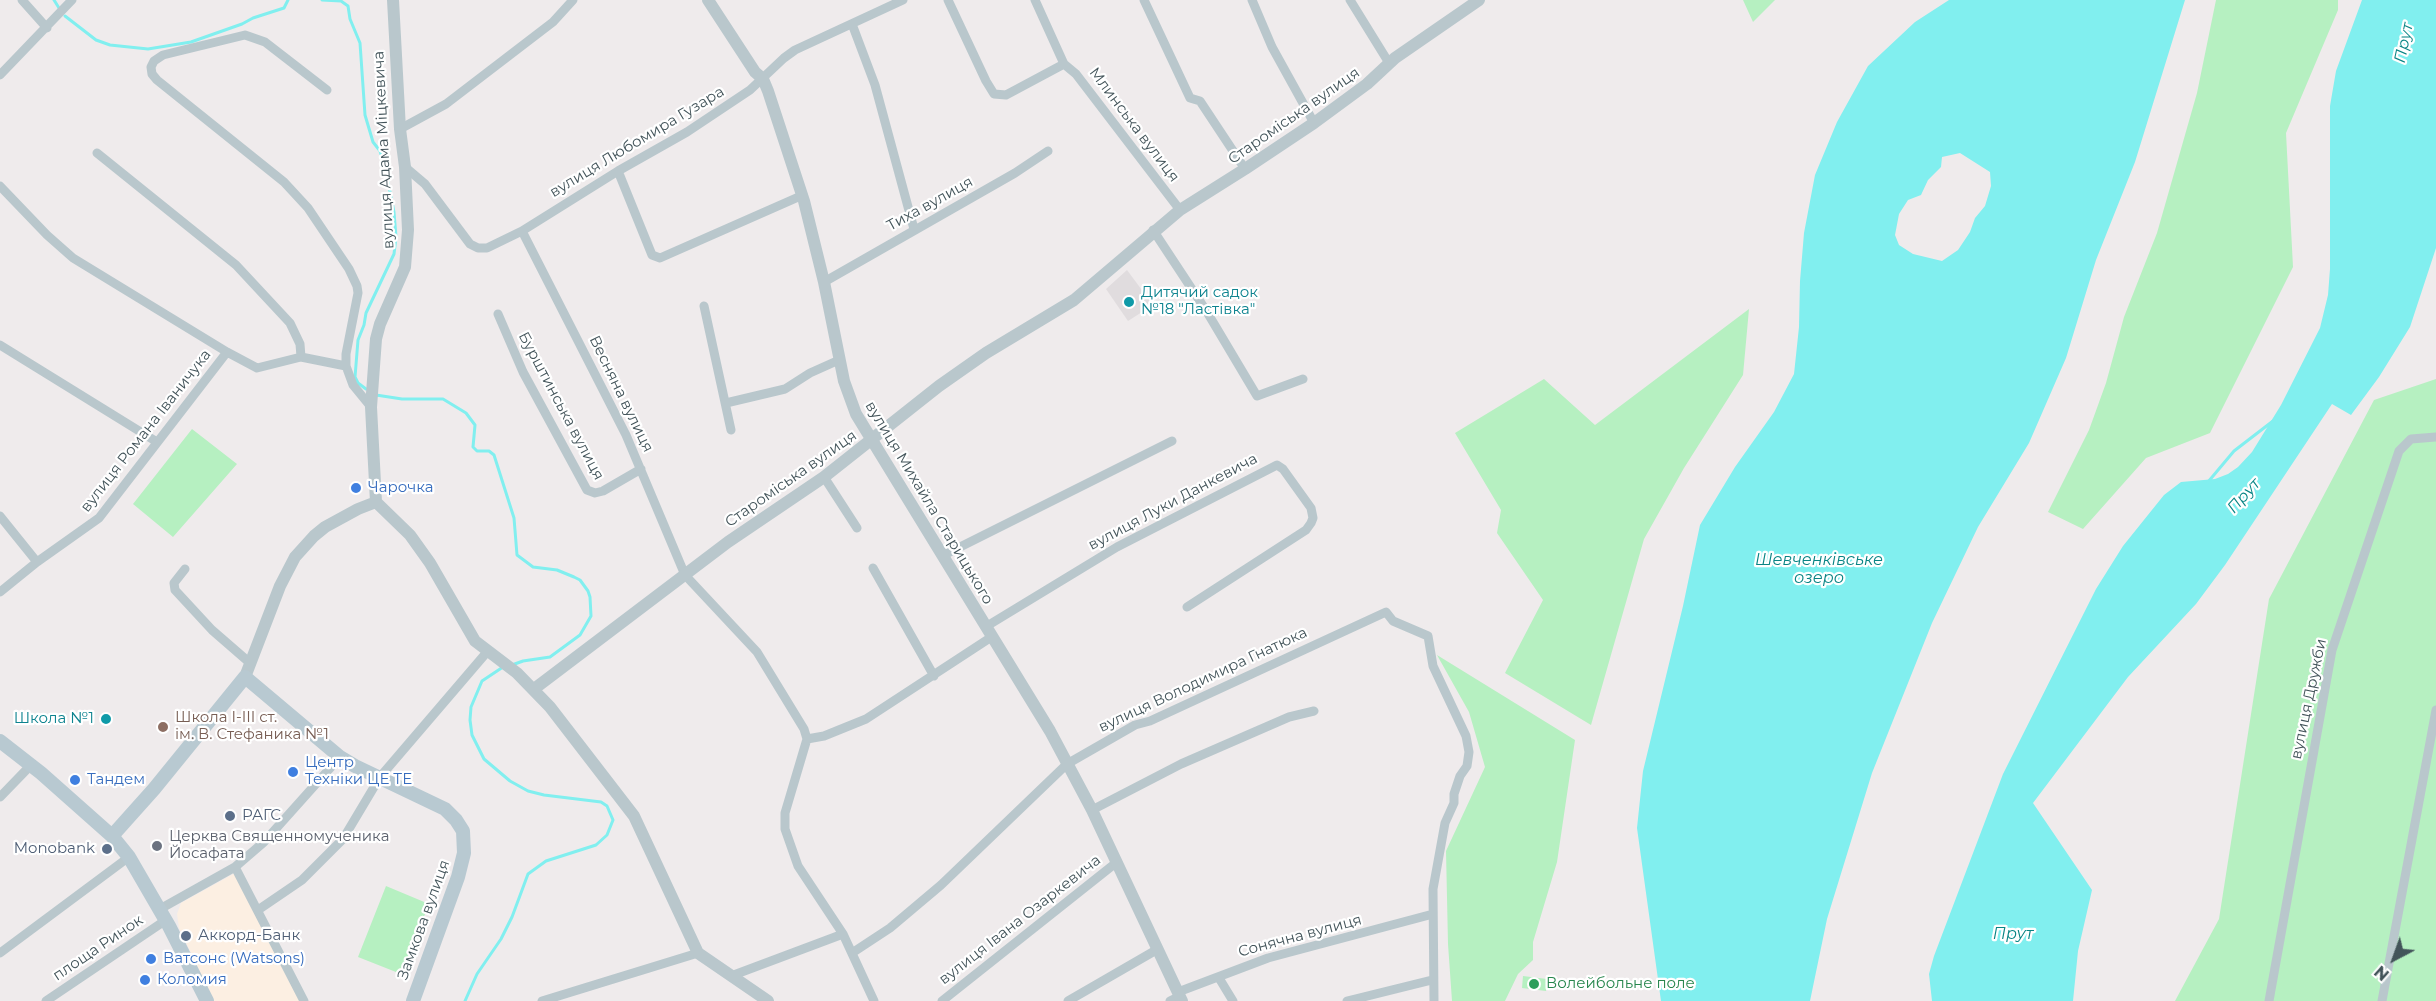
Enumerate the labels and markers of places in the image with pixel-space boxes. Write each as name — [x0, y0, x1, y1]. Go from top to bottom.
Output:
place label: Дитячий садок №18 "Ластівка" — [1141, 284, 1258, 319]
marker: Дитячий садок №18 "Ластівка" — [1122, 295, 1136, 309]
place label: Чарочка — [368, 479, 434, 497]
marker: Чарочка — [349, 481, 363, 495]
place label: Школа I-III ст. ім. В. Стефаника №1 — [175, 709, 329, 744]
place label: Школа №1 — [14, 710, 94, 728]
marker: Школа №1 — [99, 712, 113, 726]
marker: Школа I-III ст. ім. В. Стефаника №1 — [156, 720, 170, 734]
place label: Центр Техніки ЦЕ ТЕ — [305, 754, 412, 789]
marker: Центр Техніки ЦЕ ТЕ — [286, 765, 300, 779]
place label: Тандем — [87, 771, 145, 789]
marker: Тандем — [68, 773, 82, 787]
place label: РАГС — [242, 807, 281, 825]
marker: РАГС — [223, 809, 237, 823]
place label: Церква Священномученика Йосафата — [169, 828, 389, 863]
marker: Церква Священномученика Йосафата — [150, 839, 164, 853]
place label: Monobank — [14, 840, 95, 858]
marker: Monobank — [100, 842, 114, 856]
place label: Аккорд-Банк — [198, 927, 300, 945]
marker: Аккорд-Банк — [179, 929, 193, 943]
place label: Ватсонс (Watsons) — [163, 950, 305, 968]
marker: Ватсонс (Watsons) — [144, 952, 158, 966]
place label: Коломия — [157, 971, 227, 989]
marker: Коломия — [138, 973, 152, 987]
place label: Волейбольне поле — [1546, 975, 1695, 993]
marker: Волейбольне поле — [1527, 977, 1541, 991]

